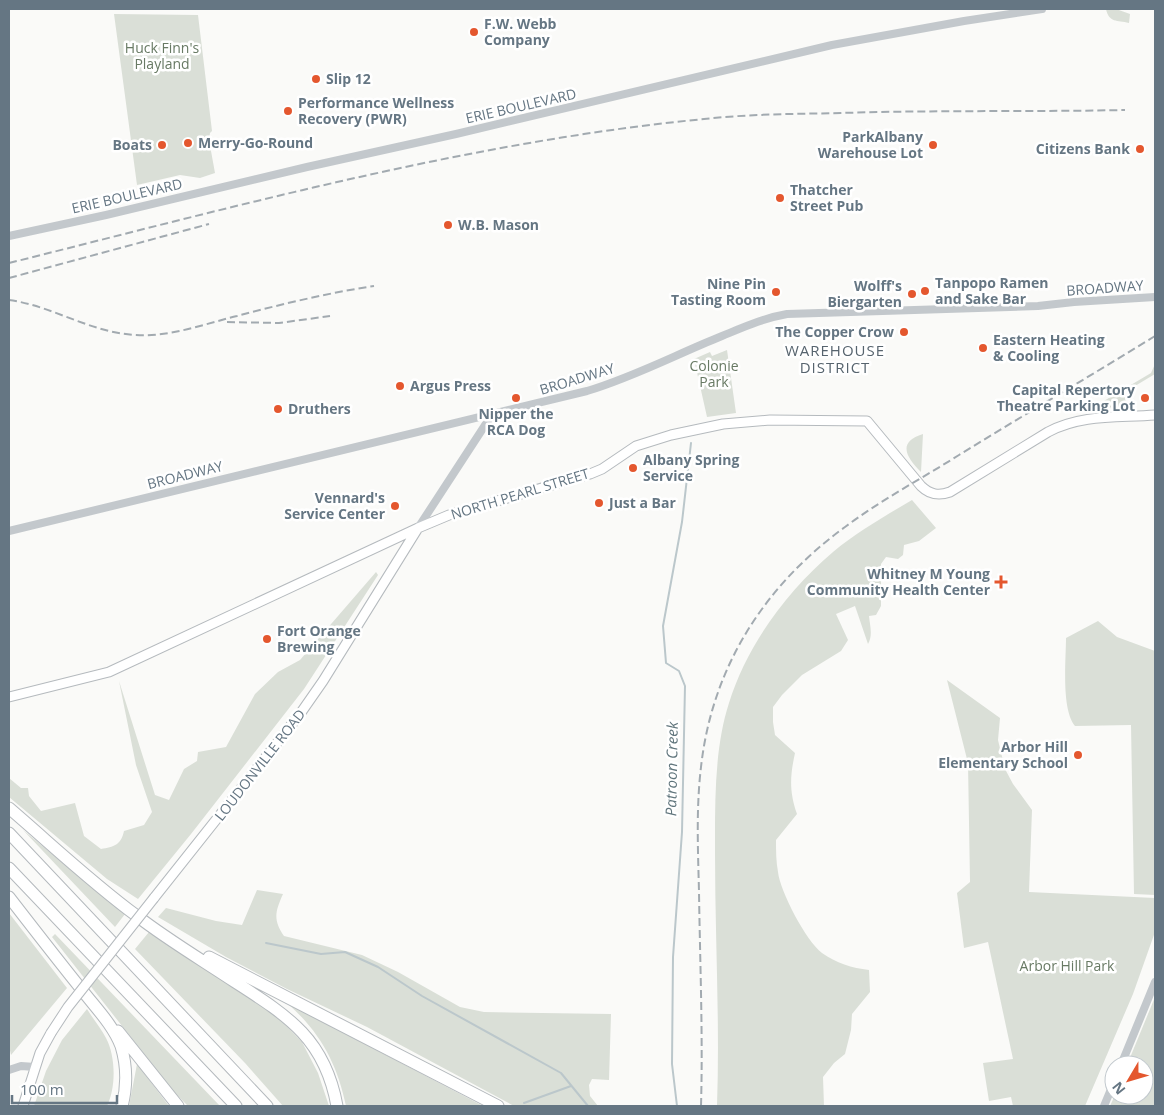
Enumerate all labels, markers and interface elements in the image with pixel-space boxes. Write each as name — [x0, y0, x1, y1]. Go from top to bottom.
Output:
place label: F.W. Webb Company — [484, 14, 557, 49]
marker: F.W. Webb Company — [468, 26, 480, 38]
park label: Huck Finn's Playland — [125, 38, 199, 73]
place label: Slip 12 — [326, 69, 371, 88]
marker: Slip 12 — [310, 73, 322, 85]
street label: ERIE BOULEVARD — [464, 84, 578, 127]
place label: Performance Wellness Recovery (PWR) — [298, 93, 454, 128]
marker: Performance Wellness Recovery (PWR) — [282, 105, 294, 117]
place label: ParkAlbany Warehouse Lot — [818, 127, 923, 162]
place label: Merry-Go-Round — [198, 133, 313, 152]
place label: Boats — [112, 135, 152, 154]
marker: Merry-Go-Round — [182, 137, 194, 149]
marker: Boats — [156, 139, 168, 151]
marker: ParkAlbany Warehouse Lot — [927, 139, 939, 151]
place label: Citizens Bank — [1036, 139, 1130, 158]
marker: Citizens Bank — [1134, 143, 1146, 155]
street label: ERIE BOULEVARD — [70, 174, 184, 217]
place label: Thatcher Street Pub — [790, 180, 863, 215]
marker: Thatcher Street Pub — [774, 192, 786, 204]
place label: W.B. Mason — [458, 215, 539, 234]
marker: W.B. Mason — [442, 219, 454, 231]
place label: Tanpopo Ramen and Sake Bar — [935, 273, 1048, 308]
place label: Nine Pin Tasting Room — [671, 274, 766, 309]
street label: BROADWAY — [1066, 275, 1144, 300]
place label: Wolff's Biergarten — [827, 276, 902, 311]
marker: Tanpopo Ramen and Sake Bar — [919, 285, 931, 297]
marker: Nine Pin Tasting Room — [770, 286, 782, 298]
marker: Wolff's Biergarten — [906, 288, 918, 300]
place label: The Copper Crow — [775, 322, 894, 341]
marker: The Copper Crow — [898, 326, 910, 338]
place label: Eastern Heating & Cooling — [993, 330, 1105, 365]
district label: WAREHOUSE DISTRICT — [785, 340, 885, 377]
marker: Eastern Heating & Cooling — [977, 342, 989, 354]
park label: Colonie Park — [689, 356, 739, 391]
street label: BROADWAY — [537, 358, 617, 399]
place label: Argus Press — [410, 376, 491, 395]
marker: Argus Press — [394, 380, 406, 392]
place label: Capital Repertory Theatre Parking Lot — [997, 380, 1135, 415]
marker: Nipper the RCA Dog — [510, 392, 522, 404]
marker: Capital Repertory Theatre Parking Lot — [1139, 392, 1151, 404]
place label: Druthers — [288, 399, 351, 418]
marker: Druthers — [272, 403, 284, 415]
place label: Nipper the RCA Dog — [478, 404, 554, 439]
place label: Albany Spring Service — [643, 450, 739, 485]
street label: BROADWAY — [145, 456, 225, 493]
marker: Albany Spring Service — [627, 462, 639, 474]
street label: NORTH PEARL STREET — [448, 463, 592, 524]
place label: Vennard's Service Center — [284, 488, 386, 523]
place label: Just a Bar — [607, 493, 676, 512]
marker: Just a Bar — [593, 497, 605, 509]
marker: Vennard's Service Center — [389, 500, 401, 512]
place label: Whitney M Young Community Health Center — [807, 564, 991, 599]
marker: Whitney M Young Community Health Center — [994, 575, 1008, 589]
place label: Fort Orange Brewing — [277, 621, 361, 656]
marker: Fort Orange Brewing — [261, 633, 273, 645]
street label: LOUDONVILLE ROAD — [210, 705, 309, 824]
water label: Patroon Creek — [660, 721, 682, 816]
place label: Arbor Hill Elementary School — [938, 737, 1068, 772]
marker: Arbor Hill Elementary School — [1072, 749, 1084, 761]
park label: Arbor Hill Park — [1020, 956, 1115, 975]
north arrow — [1104, 1055, 1154, 1105]
scale bar — [12, 1072, 118, 1104]
text: N — [1107, 1078, 1129, 1099]
text: 100 m — [20, 1079, 64, 1099]

